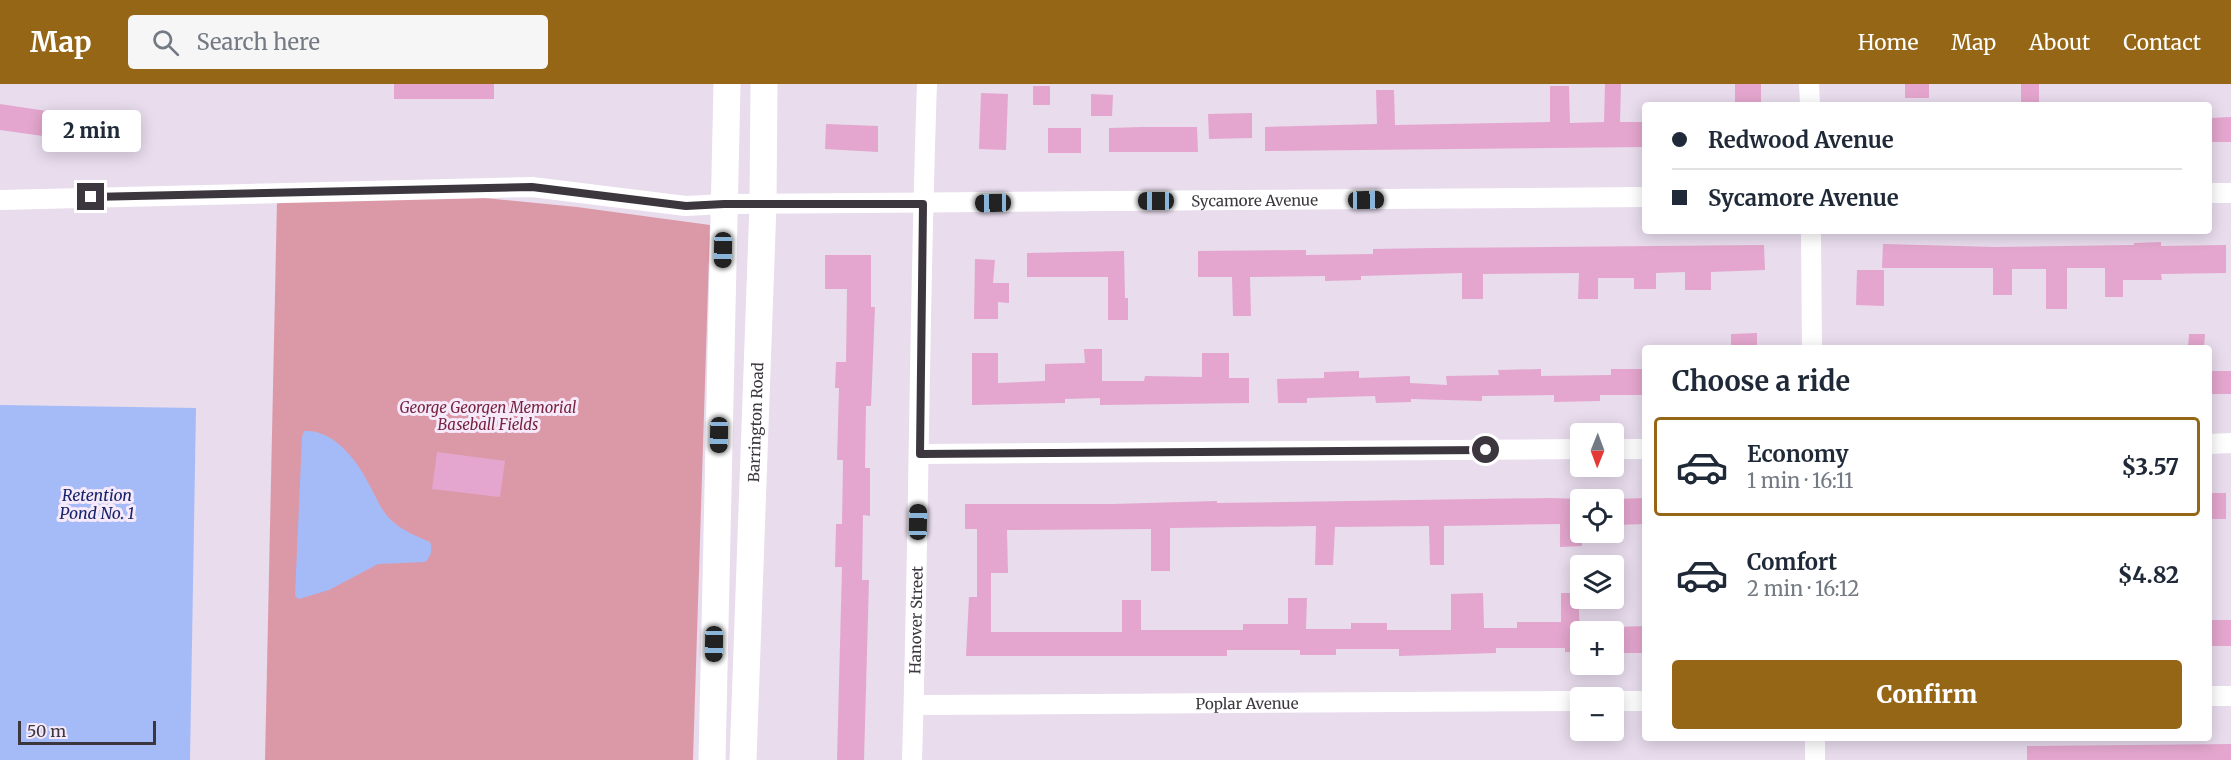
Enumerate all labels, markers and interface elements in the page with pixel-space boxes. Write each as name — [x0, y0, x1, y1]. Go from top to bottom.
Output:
search box — [128, 15, 548, 69]
text: Map — [30, 24, 92, 60]
icon: search — [149, 26, 182, 59]
text: Search here — [197, 28, 320, 56]
text: Home — [1858, 29, 1918, 56]
text: Map — [1951, 29, 1996, 56]
text: About — [2029, 29, 2090, 56]
text: Contact — [2123, 29, 2201, 56]
callout: 2 min — [42, 110, 140, 152]
text: 2 min — [63, 118, 120, 143]
text: Redwood Avenue — [1708, 126, 1894, 154]
route end — [77, 183, 104, 210]
text: Sycamore Avenue — [1708, 184, 1899, 212]
street label: Sycamore Avenue — [1191, 190, 1318, 210]
car — [1348, 191, 1384, 209]
car — [1138, 192, 1174, 210]
car — [975, 194, 1011, 212]
car — [714, 232, 732, 268]
street label: Barrington Road — [743, 362, 767, 483]
text: Choose a ride — [1672, 364, 1850, 398]
park label: George Georgen Memorial Baseball Fields — [400, 398, 576, 434]
car — [710, 417, 728, 453]
north arrow — [1570, 423, 1624, 477]
map controls — [1570, 423, 1624, 741]
route start — [1472, 436, 1499, 463]
icon: car — [1675, 440, 1729, 494]
text: Economy — [1747, 440, 1848, 468]
text: $3.57 — [2121, 453, 2179, 481]
text: 1 min · 16:11 — [1747, 468, 1853, 493]
water label: Retention Pond No. 1 — [60, 485, 134, 523]
button: locate — [1570, 489, 1624, 543]
car — [909, 504, 927, 540]
icon: car — [1675, 548, 1729, 602]
text: Comfort — [1747, 548, 1837, 576]
button: layers — [1570, 555, 1624, 609]
text: $4.82 — [2118, 561, 2179, 589]
street label: Hanover Street — [905, 566, 926, 674]
text: 2 min · 16:12 — [1747, 576, 1859, 601]
button: + — [1570, 621, 1624, 675]
car — [705, 626, 723, 662]
button: Confirm — [1672, 660, 2182, 729]
button: − — [1570, 687, 1624, 741]
street label: Poplar Avenue — [1195, 693, 1299, 713]
scale bar — [18, 718, 156, 746]
text: 50 m — [27, 721, 66, 741]

